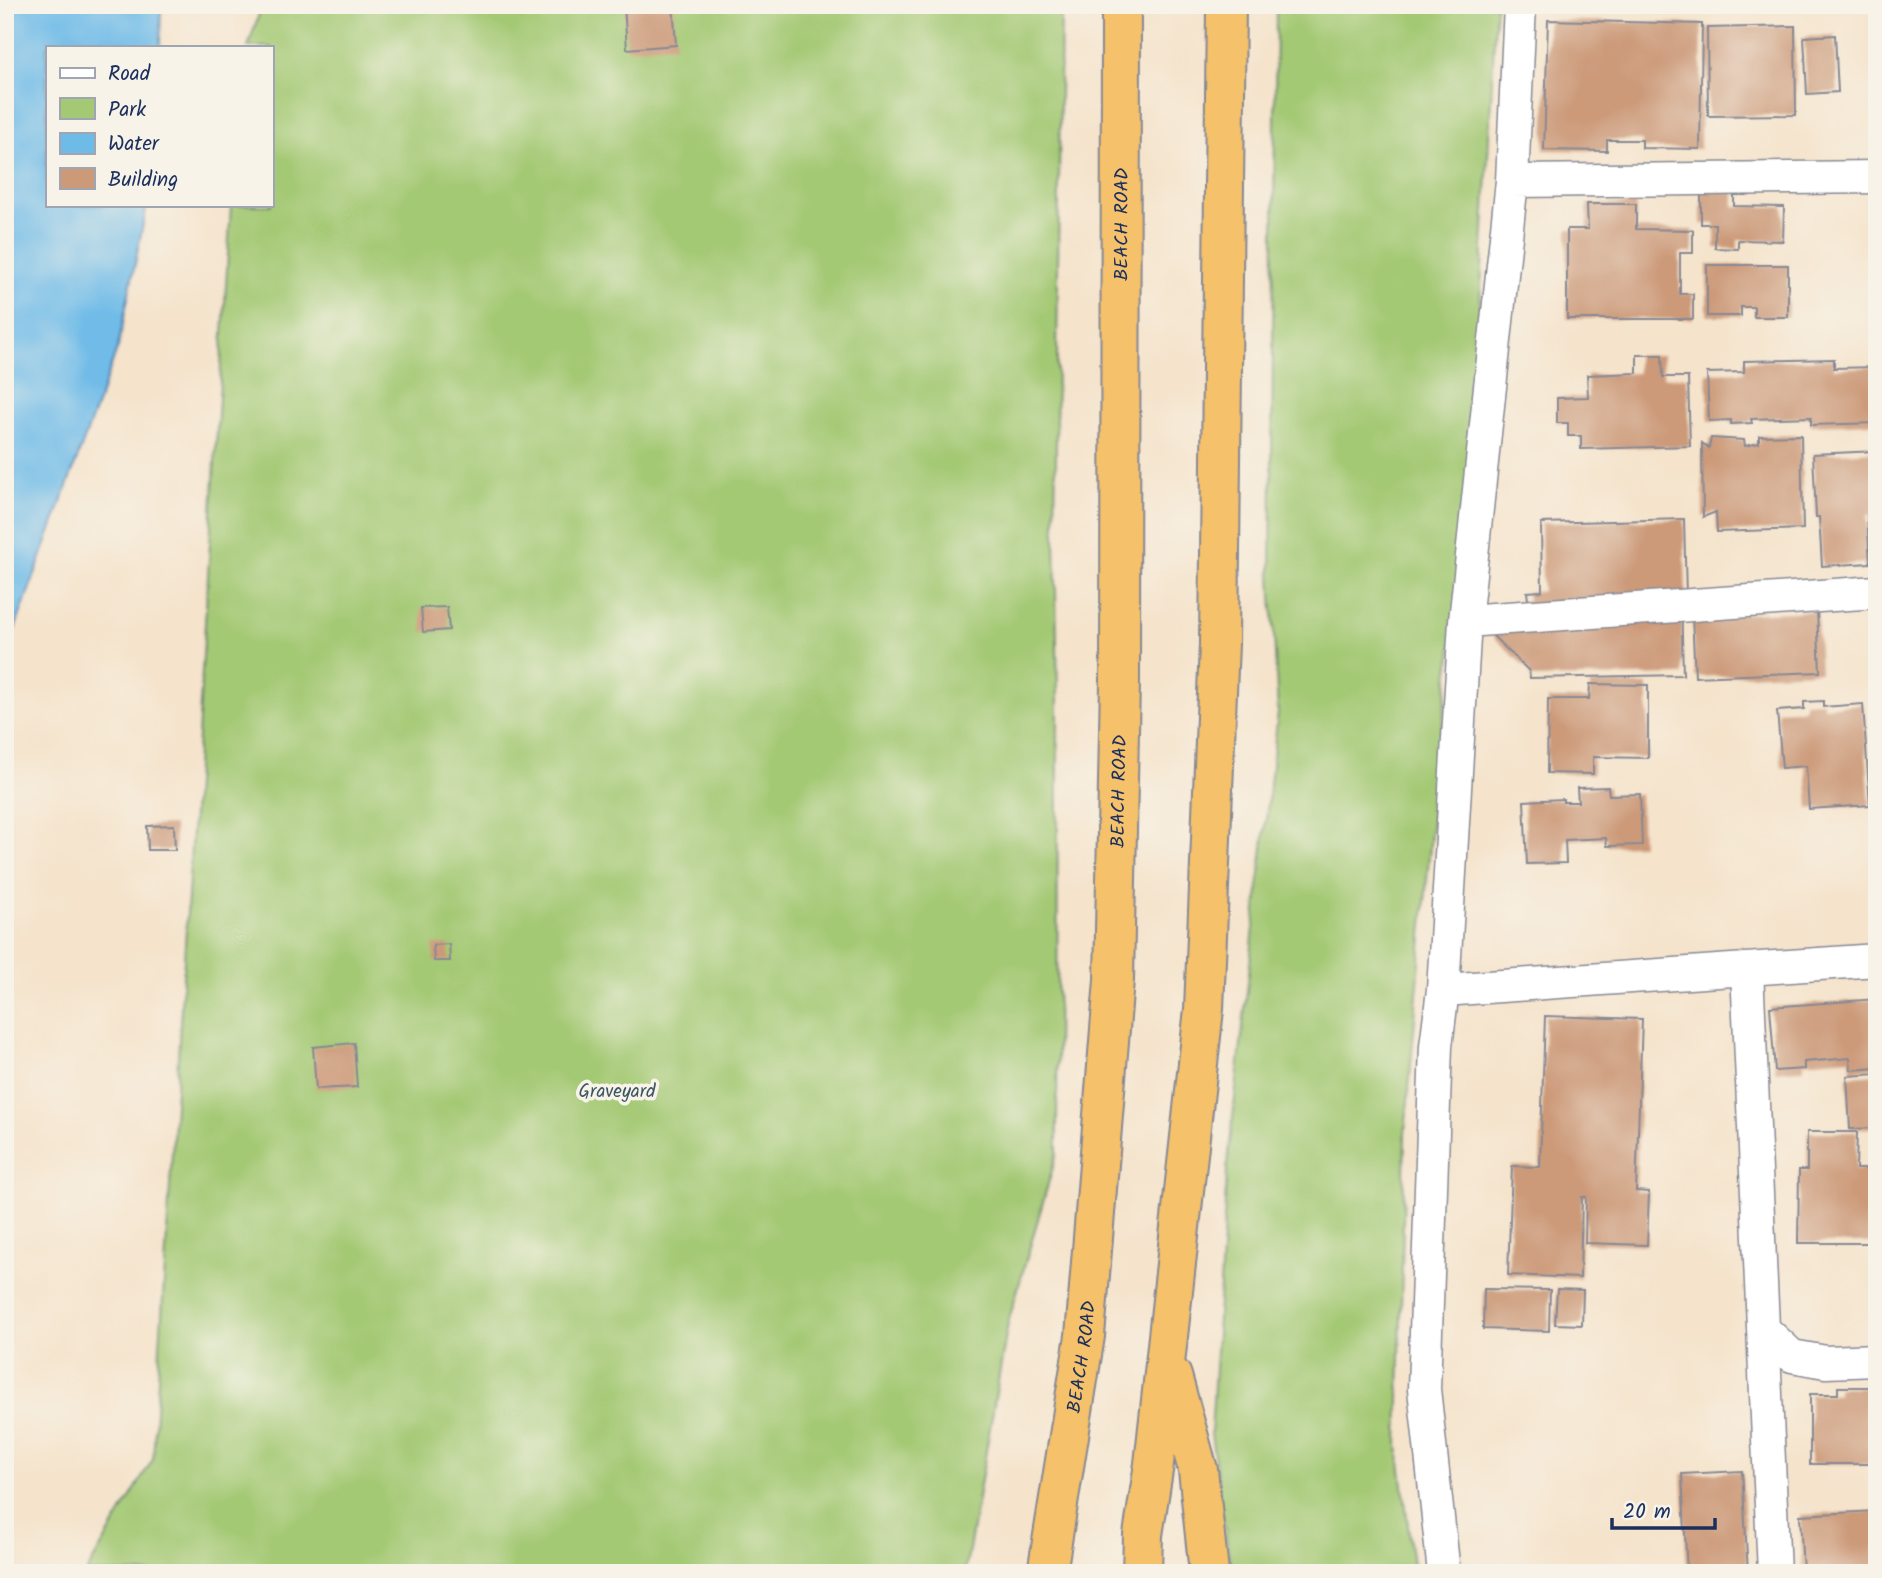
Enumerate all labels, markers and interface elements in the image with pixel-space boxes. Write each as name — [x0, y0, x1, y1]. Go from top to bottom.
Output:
legend — [46, 46, 273, 206]
text: Road — [108, 58, 151, 91]
text: Park — [108, 94, 146, 127]
text: Water — [108, 128, 160, 161]
text: Building — [108, 164, 178, 197]
street label: BEACH ROAD — [1108, 168, 1138, 281]
street label: BEACH ROAD — [1104, 734, 1136, 848]
park label: Graveyard — [579, 1077, 656, 1107]
street label: BEACH ROAD — [1060, 1300, 1105, 1415]
scale bar — [1612, 1487, 1716, 1531]
text: 20 m — [1623, 1496, 1671, 1529]

